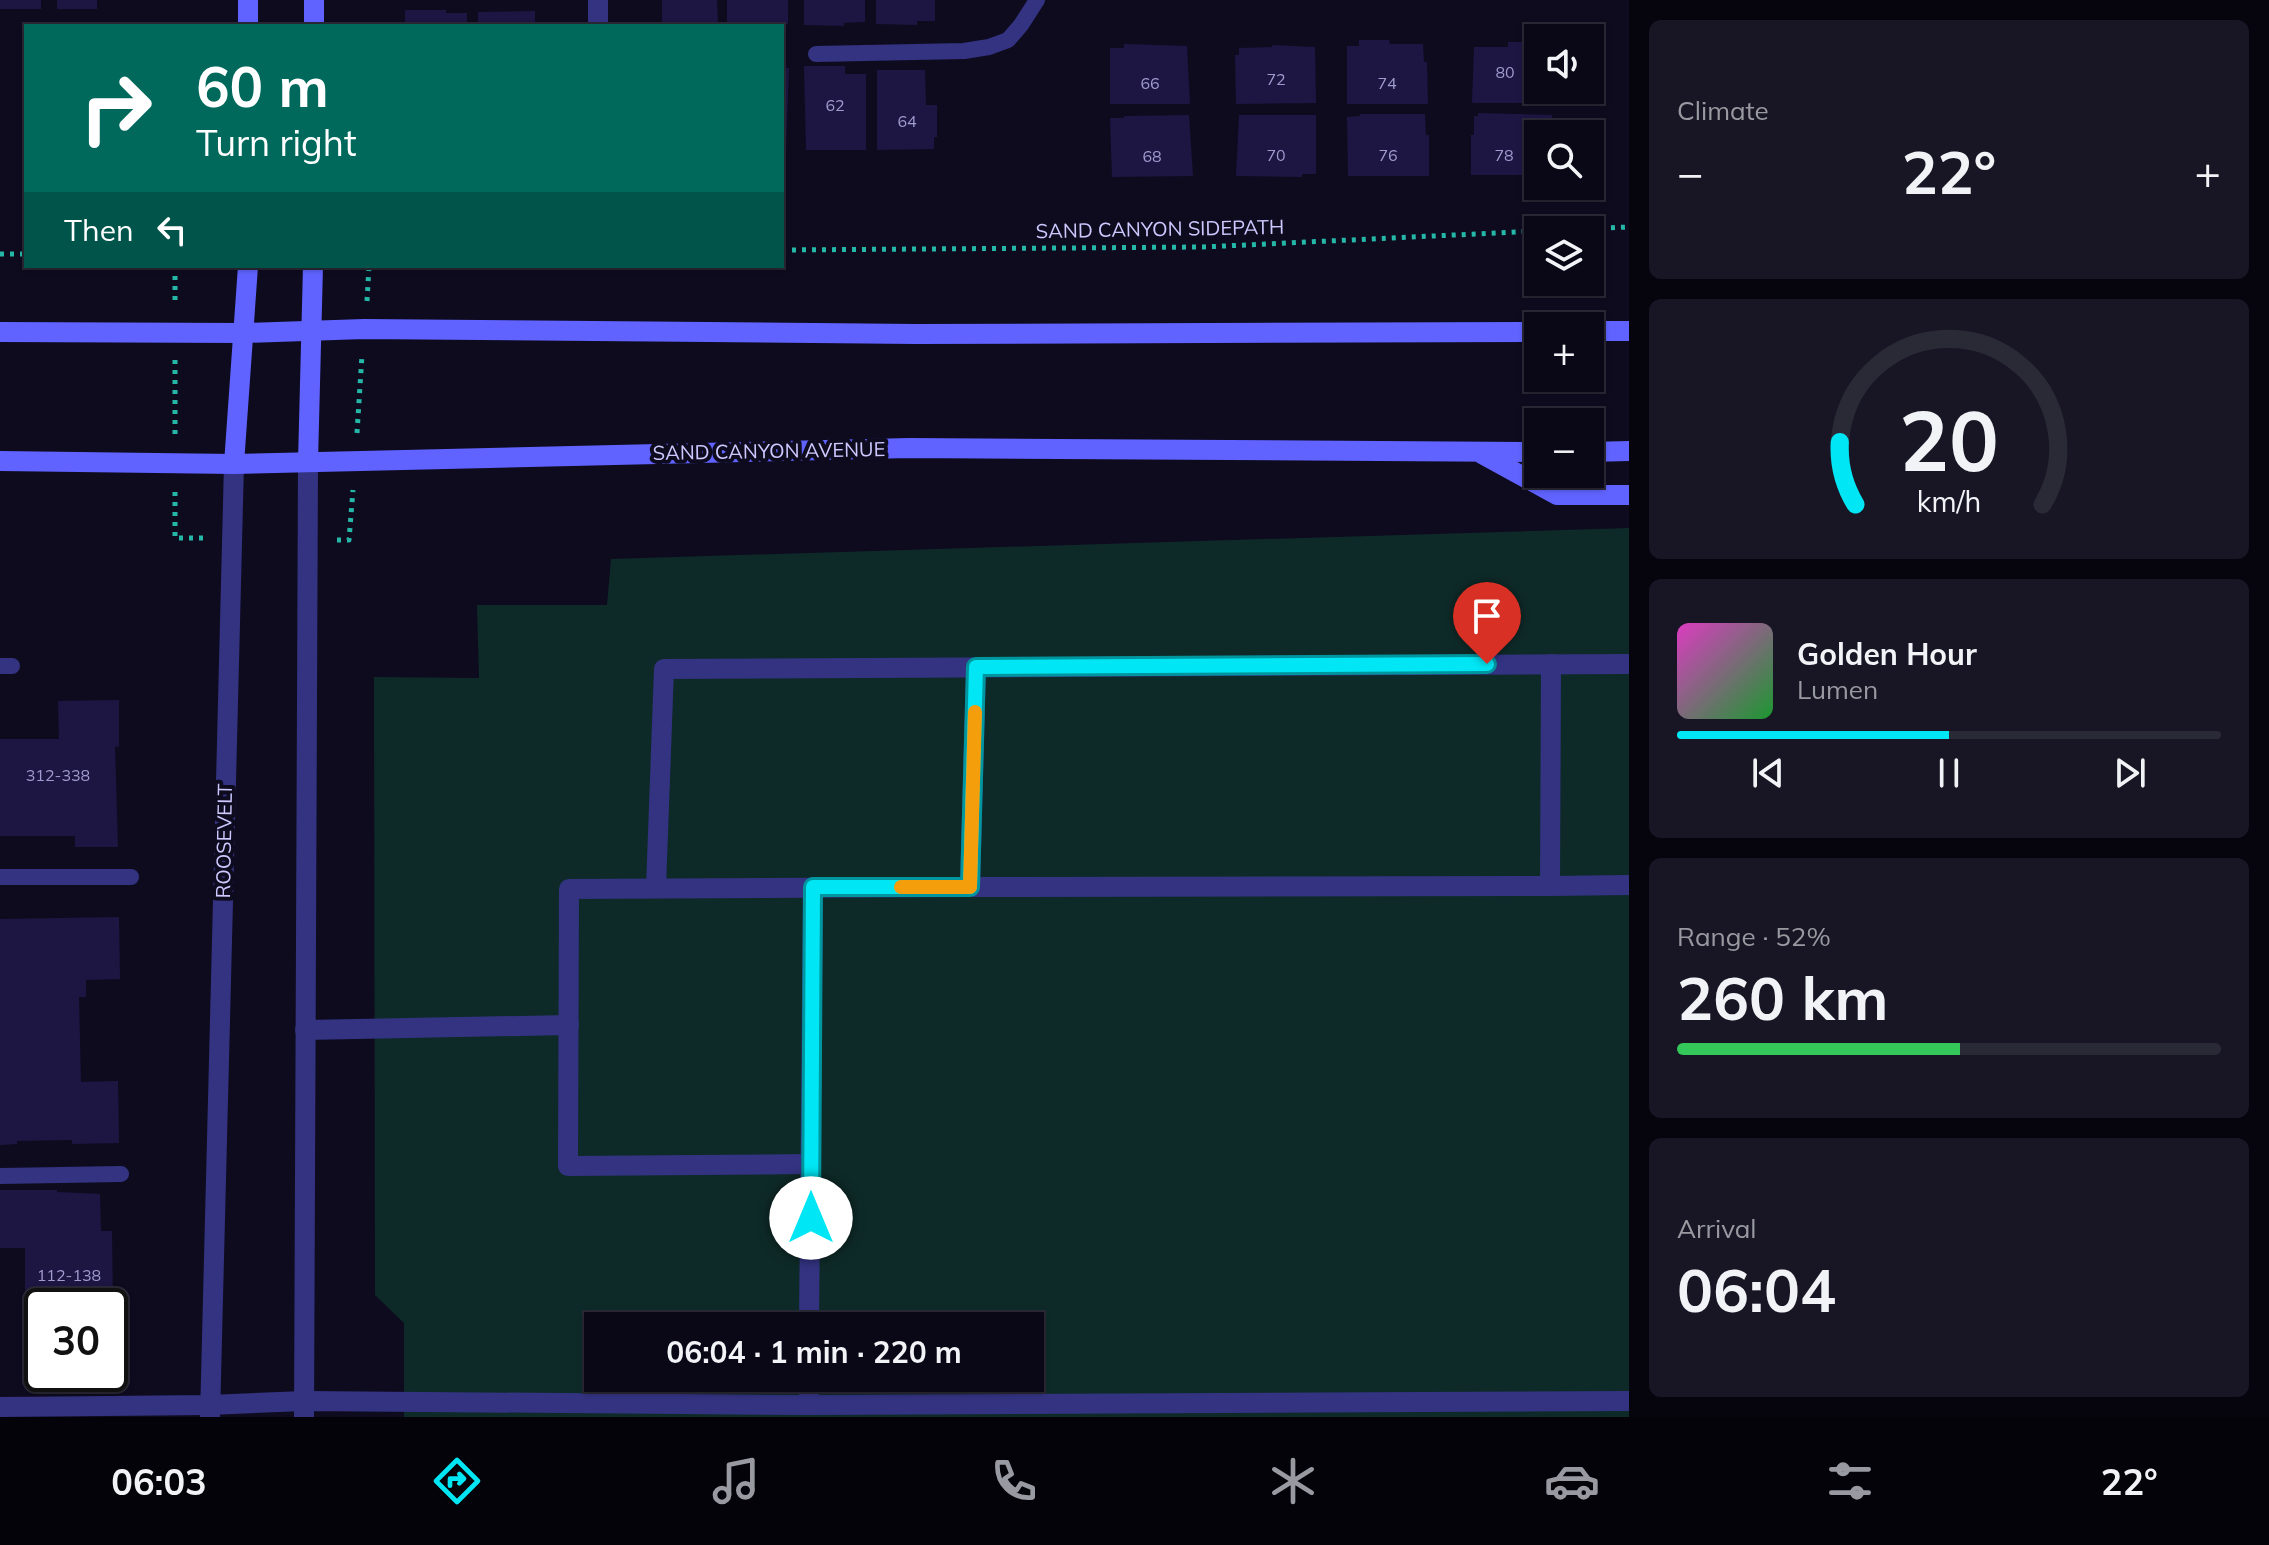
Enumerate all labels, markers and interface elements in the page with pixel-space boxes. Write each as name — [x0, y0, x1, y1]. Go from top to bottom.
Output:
map controls — [1524, 24, 1604, 488]
button: sound — [1524, 24, 1604, 104]
text: 60 m — [196, 51, 329, 121]
icon: right — [64, 56, 168, 160]
house number: 80 — [1495, 62, 1515, 82]
house number: 72 — [1266, 69, 1286, 89]
house number: 66 — [1140, 73, 1160, 93]
house number: 74 — [1377, 73, 1397, 93]
text: Climate — [1677, 94, 1769, 127]
house number: 62 — [825, 95, 845, 115]
house number: 64 — [897, 111, 917, 131]
text: Turn right — [196, 120, 357, 165]
button: search — [1524, 120, 1604, 200]
text: 22° — [1902, 134, 1996, 209]
house number: 70 — [1266, 145, 1286, 165]
house number: 76 — [1378, 145, 1398, 165]
house number: 78 — [1494, 145, 1514, 165]
text: − — [1677, 145, 1703, 200]
text: + — [2195, 145, 2221, 200]
house number: 68 — [1142, 146, 1162, 166]
icon: left — [150, 208, 194, 252]
text: Then — [64, 211, 134, 249]
street label: SAND CANYON SIDEPATH — [1036, 214, 1284, 243]
button: layers — [1524, 216, 1604, 296]
button: + — [1524, 312, 1604, 392]
text: 20 — [1899, 387, 1999, 492]
button: − — [1524, 408, 1604, 488]
street label: SAND CANYON AVENUE — [652, 436, 886, 465]
text: km/h — [1917, 483, 1981, 519]
pin — [1453, 582, 1521, 664]
icon: arrive — [1465, 594, 1509, 638]
text: Golden Hour — [1797, 635, 1977, 673]
text: Lumen — [1797, 673, 1878, 706]
icon: previous — [1746, 751, 1790, 795]
icon: pause — [1927, 751, 1971, 795]
icon: next — [2108, 751, 2152, 795]
house number: 312-338 — [26, 765, 90, 785]
street label: ROOSEVELT — [210, 783, 237, 899]
text: Range · 52% — [1677, 920, 1831, 953]
text: 260 km — [1677, 960, 1889, 1035]
position arrow — [769, 1176, 853, 1260]
text: Arrival — [1677, 1212, 1757, 1245]
text: 06:04 — [1677, 1252, 1836, 1327]
house number: 112-138 — [37, 1265, 101, 1285]
speed limit sign: 30 — [24, 1288, 128, 1392]
text: 06:04 · 1 min · 220 m — [666, 1333, 962, 1371]
icon: directions — [429, 1453, 485, 1509]
icon: music — [708, 1453, 764, 1509]
icon: phone — [986, 1453, 1042, 1509]
icon: climate — [1265, 1453, 1321, 1509]
icon: car — [1544, 1453, 1600, 1509]
icon: filters — [1822, 1453, 1878, 1509]
text: 06:03 — [111, 1459, 207, 1504]
text: 22° — [2101, 1459, 2158, 1504]

